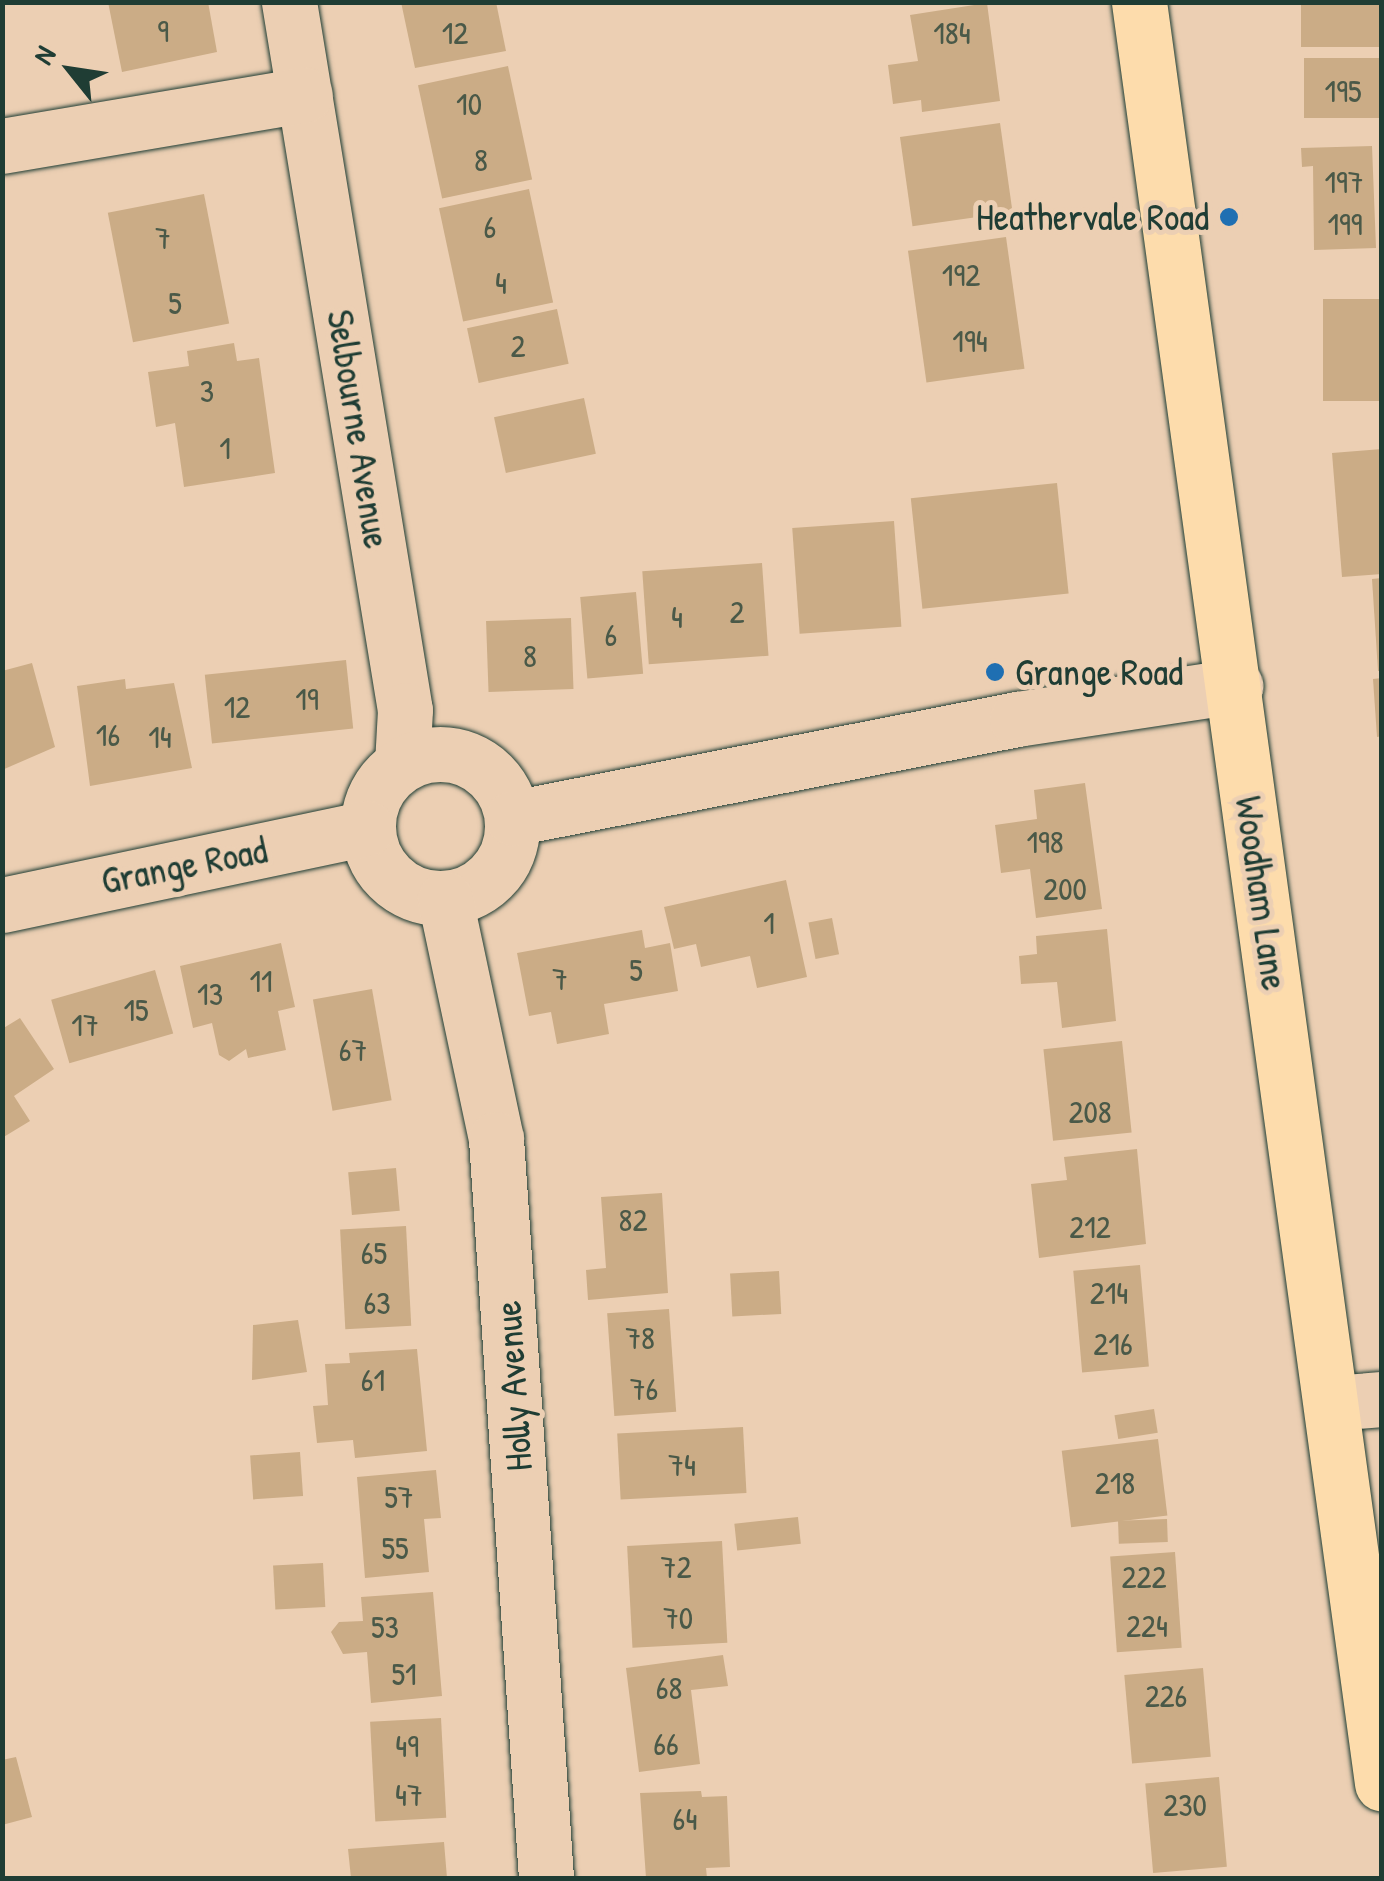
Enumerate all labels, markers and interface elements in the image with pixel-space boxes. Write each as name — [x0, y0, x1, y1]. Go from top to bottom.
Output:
house number: 9 — [157, 12, 169, 50]
house number: 12 — [442, 14, 468, 52]
house number: 184 — [933, 14, 971, 52]
north arrow — [20, 20, 120, 120]
text: N — [24, 39, 64, 71]
house number: 195 — [1325, 72, 1361, 110]
house number: 10 — [456, 85, 482, 123]
house number: 8 — [474, 141, 488, 179]
house number: 197 — [1324, 163, 1364, 201]
place label: Heathervale Road — [976, 194, 1209, 240]
house number: 199 — [1327, 205, 1363, 243]
marker: Heathervale Road — [1218, 206, 1240, 228]
house number: 6 — [484, 208, 496, 246]
house number: 7 — [155, 219, 171, 257]
house number: 192 — [942, 256, 980, 294]
house number: 4 — [495, 264, 507, 302]
house number: 5 — [168, 284, 182, 322]
street label: Selbourne Avenue — [318, 306, 400, 552]
house number: 194 — [952, 322, 988, 360]
house number: 2 — [511, 327, 525, 365]
house number: 3 — [200, 372, 214, 410]
house number: 1 — [219, 429, 231, 467]
house number: 2 — [730, 593, 744, 631]
house number: 4 — [671, 598, 683, 636]
house number: 6 — [605, 616, 617, 654]
house number: 8 — [523, 637, 537, 675]
place label: Grange Road — [1015, 649, 1183, 695]
marker: Grange Road — [984, 661, 1006, 683]
house number: 19 — [295, 680, 319, 718]
house number: 12 — [224, 688, 250, 726]
house number: 16 — [96, 716, 120, 754]
house number: 14 — [148, 718, 172, 756]
street label: Woodham Lane — [1226, 793, 1298, 993]
house number: 198 — [1026, 823, 1064, 861]
street label: Grange Road — [97, 827, 271, 903]
house number: 200 — [1043, 870, 1087, 908]
house number: 1 — [763, 904, 775, 942]
house number: 5 — [629, 951, 643, 989]
house number: 7 — [552, 960, 568, 998]
house number: 11 — [249, 962, 273, 1000]
house number: 13 — [197, 975, 223, 1013]
house number: 15 — [123, 991, 149, 1029]
house number: 17 — [71, 1006, 99, 1044]
house number: 67 — [339, 1031, 367, 1069]
house number: 208 — [1068, 1093, 1112, 1131]
house number: 82 — [619, 1201, 647, 1239]
house number: 212 — [1069, 1208, 1111, 1246]
house number: 65 — [361, 1234, 387, 1272]
house number: 214 — [1090, 1274, 1128, 1312]
house number: 63 — [363, 1284, 391, 1322]
street label: Holly Avenue — [484, 1299, 542, 1473]
house number: 78 — [625, 1319, 655, 1357]
house number: 216 — [1093, 1325, 1133, 1363]
house number: 61 — [361, 1361, 385, 1399]
house number: 76 — [630, 1370, 658, 1408]
house number: 74 — [668, 1446, 696, 1484]
house number: 218 — [1095, 1464, 1135, 1502]
house number: 57 — [384, 1478, 414, 1516]
house number: 55 — [381, 1529, 409, 1567]
house number: 72 — [661, 1548, 691, 1586]
house number: 222 — [1122, 1558, 1166, 1596]
house number: 70 — [663, 1599, 693, 1637]
house number: 224 — [1126, 1607, 1168, 1645]
house number: 53 — [371, 1608, 399, 1646]
house number: 51 — [391, 1655, 417, 1693]
house number: 68 — [656, 1669, 682, 1707]
house number: 226 — [1145, 1677, 1187, 1715]
house number: 66 — [653, 1725, 679, 1763]
house number: 49 — [395, 1727, 419, 1765]
house number: 47 — [395, 1776, 423, 1814]
house number: 230 — [1163, 1786, 1207, 1824]
house number: 64 — [673, 1800, 697, 1838]

